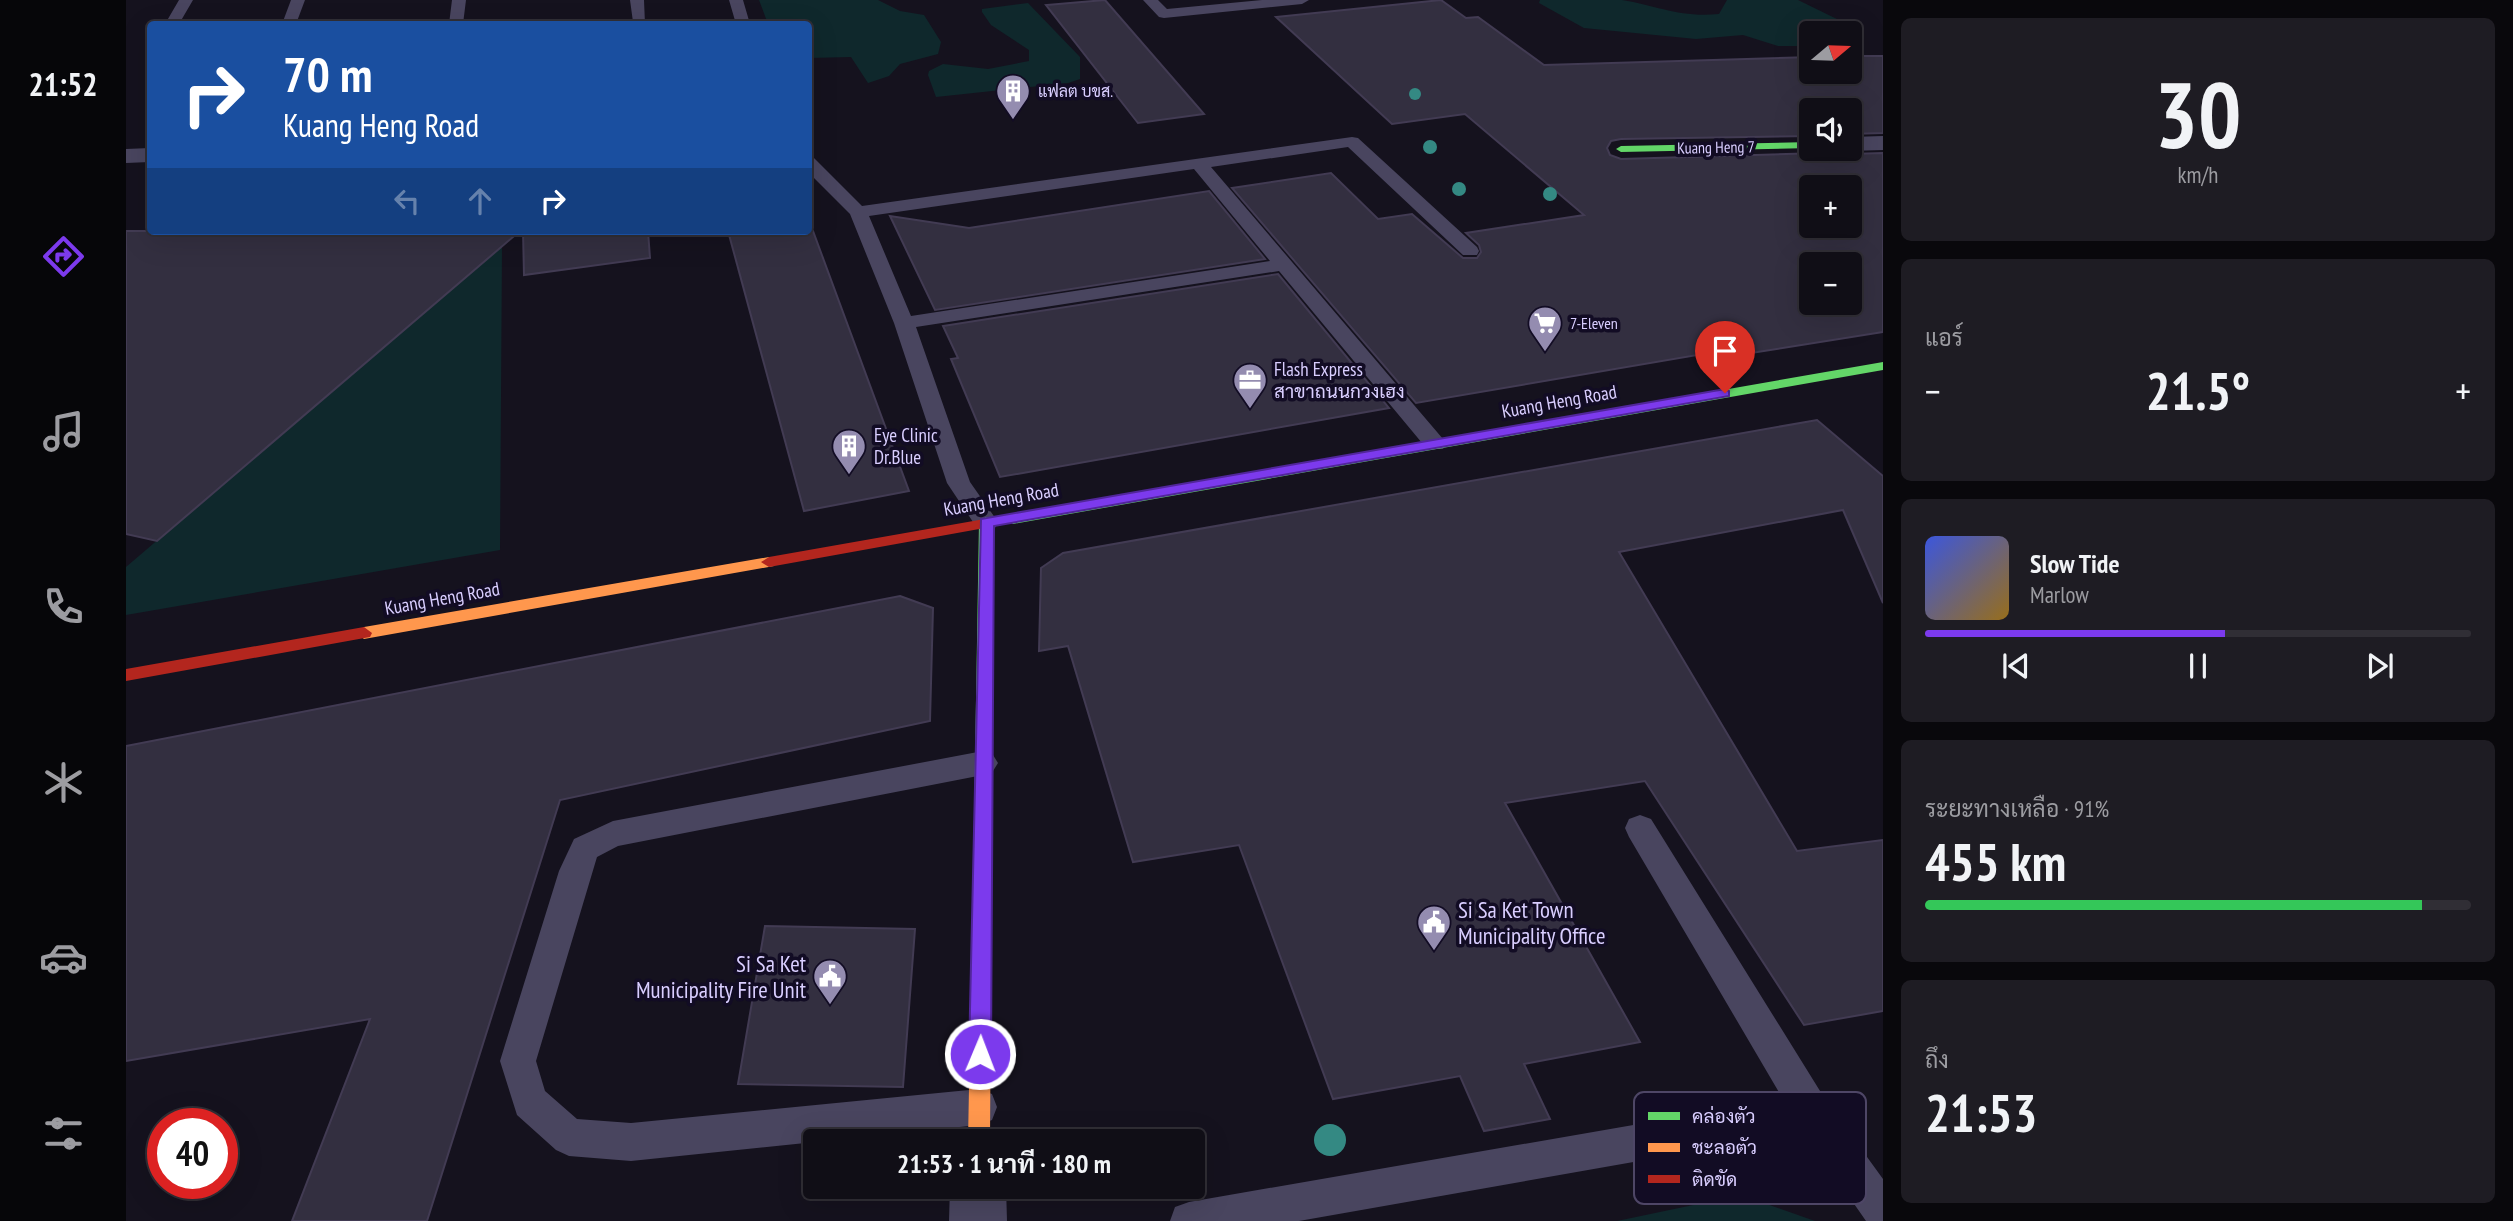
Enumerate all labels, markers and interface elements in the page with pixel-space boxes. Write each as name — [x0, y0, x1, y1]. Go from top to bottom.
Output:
north arrow — [1799, 21, 1862, 84]
map controls — [1799, 21, 1862, 315]
text: 70 m — [283, 42, 372, 106]
icon: right — [168, 49, 259, 140]
text: 30 — [2155, 55, 2242, 173]
text: 21:52 — [28, 63, 98, 105]
building icon: แฟลต บขส. — [994, 72, 1032, 121]
place label: แฟลต บขส. — [1038, 81, 1113, 101]
button: sound — [1799, 98, 1862, 161]
text: Kuang Heng Road — [283, 104, 479, 146]
street label: Kuang Heng 7 — [1677, 136, 1755, 158]
text: km/h — [2178, 160, 2218, 189]
button: + — [1799, 175, 1862, 238]
icon: left — [388, 182, 426, 220]
icon: ahead — [461, 182, 499, 220]
icon: right — [534, 182, 572, 220]
icon: directions — [39, 232, 88, 281]
button: − — [1799, 252, 1862, 315]
supermarket icon: 7-Eleven — [1526, 304, 1564, 353]
place label: 7-Eleven — [1570, 313, 1618, 333]
pin — [1695, 321, 1755, 393]
text: แอร์ — [1925, 323, 1963, 352]
icon: arrive — [1706, 332, 1744, 370]
place label: Flash Express สาขาถนนกวงเฮง — [1274, 357, 1405, 403]
text: 21.5° — [2146, 357, 2250, 424]
office icon: Flash Express สาขาถนนกวงเฮง — [1231, 361, 1269, 410]
text: − — [1925, 366, 1941, 415]
text: + — [2455, 366, 2471, 415]
street label: Kuang Heng Road — [1500, 379, 1618, 423]
icon: music — [39, 407, 88, 456]
place label: Eye Clinic Dr.Blue — [874, 423, 938, 469]
building icon: Eye Clinic Dr.Blue — [830, 427, 868, 476]
street label: Kuang Heng Road — [942, 477, 1060, 521]
text: Slow Tide — [2030, 547, 2120, 580]
street label: Kuang Heng Road — [383, 576, 501, 620]
text: Marlow — [2030, 580, 2089, 609]
icon: phone — [39, 582, 88, 631]
icon: previous — [1997, 647, 2035, 685]
icon: pause — [2179, 647, 2217, 685]
icon: next — [2361, 647, 2399, 685]
icon: climate — [39, 758, 88, 807]
text: ระยะทางเหลือ · 91% — [1925, 794, 2109, 823]
text: 455 km — [1925, 828, 2066, 895]
place label: Si Sa Ket Town Municipality Office — [1458, 895, 1605, 950]
public building icon: Si Sa Ket Town Municipality Office — [1415, 903, 1453, 952]
icon: car — [39, 933, 88, 982]
place label: Si Sa Ket Municipality Fire Unit — [636, 949, 807, 1004]
public building icon: Si Sa Ket Municipality Fire Unit — [811, 957, 849, 1006]
position arrow — [943, 1017, 1017, 1091]
text: ถึง — [1925, 1045, 1949, 1074]
text: 21:53 — [1925, 1079, 2037, 1146]
legend — [1634, 1092, 1866, 1204]
text: คล่องตัว — [1692, 1104, 1756, 1128]
speed limit sign: 40 — [147, 1108, 238, 1199]
icon: filters — [39, 1109, 88, 1158]
text: ชะลอตัว — [1692, 1135, 1757, 1159]
text: 21:53 · 1 นาที · 180 m — [897, 1147, 1111, 1180]
text: ติดขัด — [1692, 1167, 1737, 1191]

